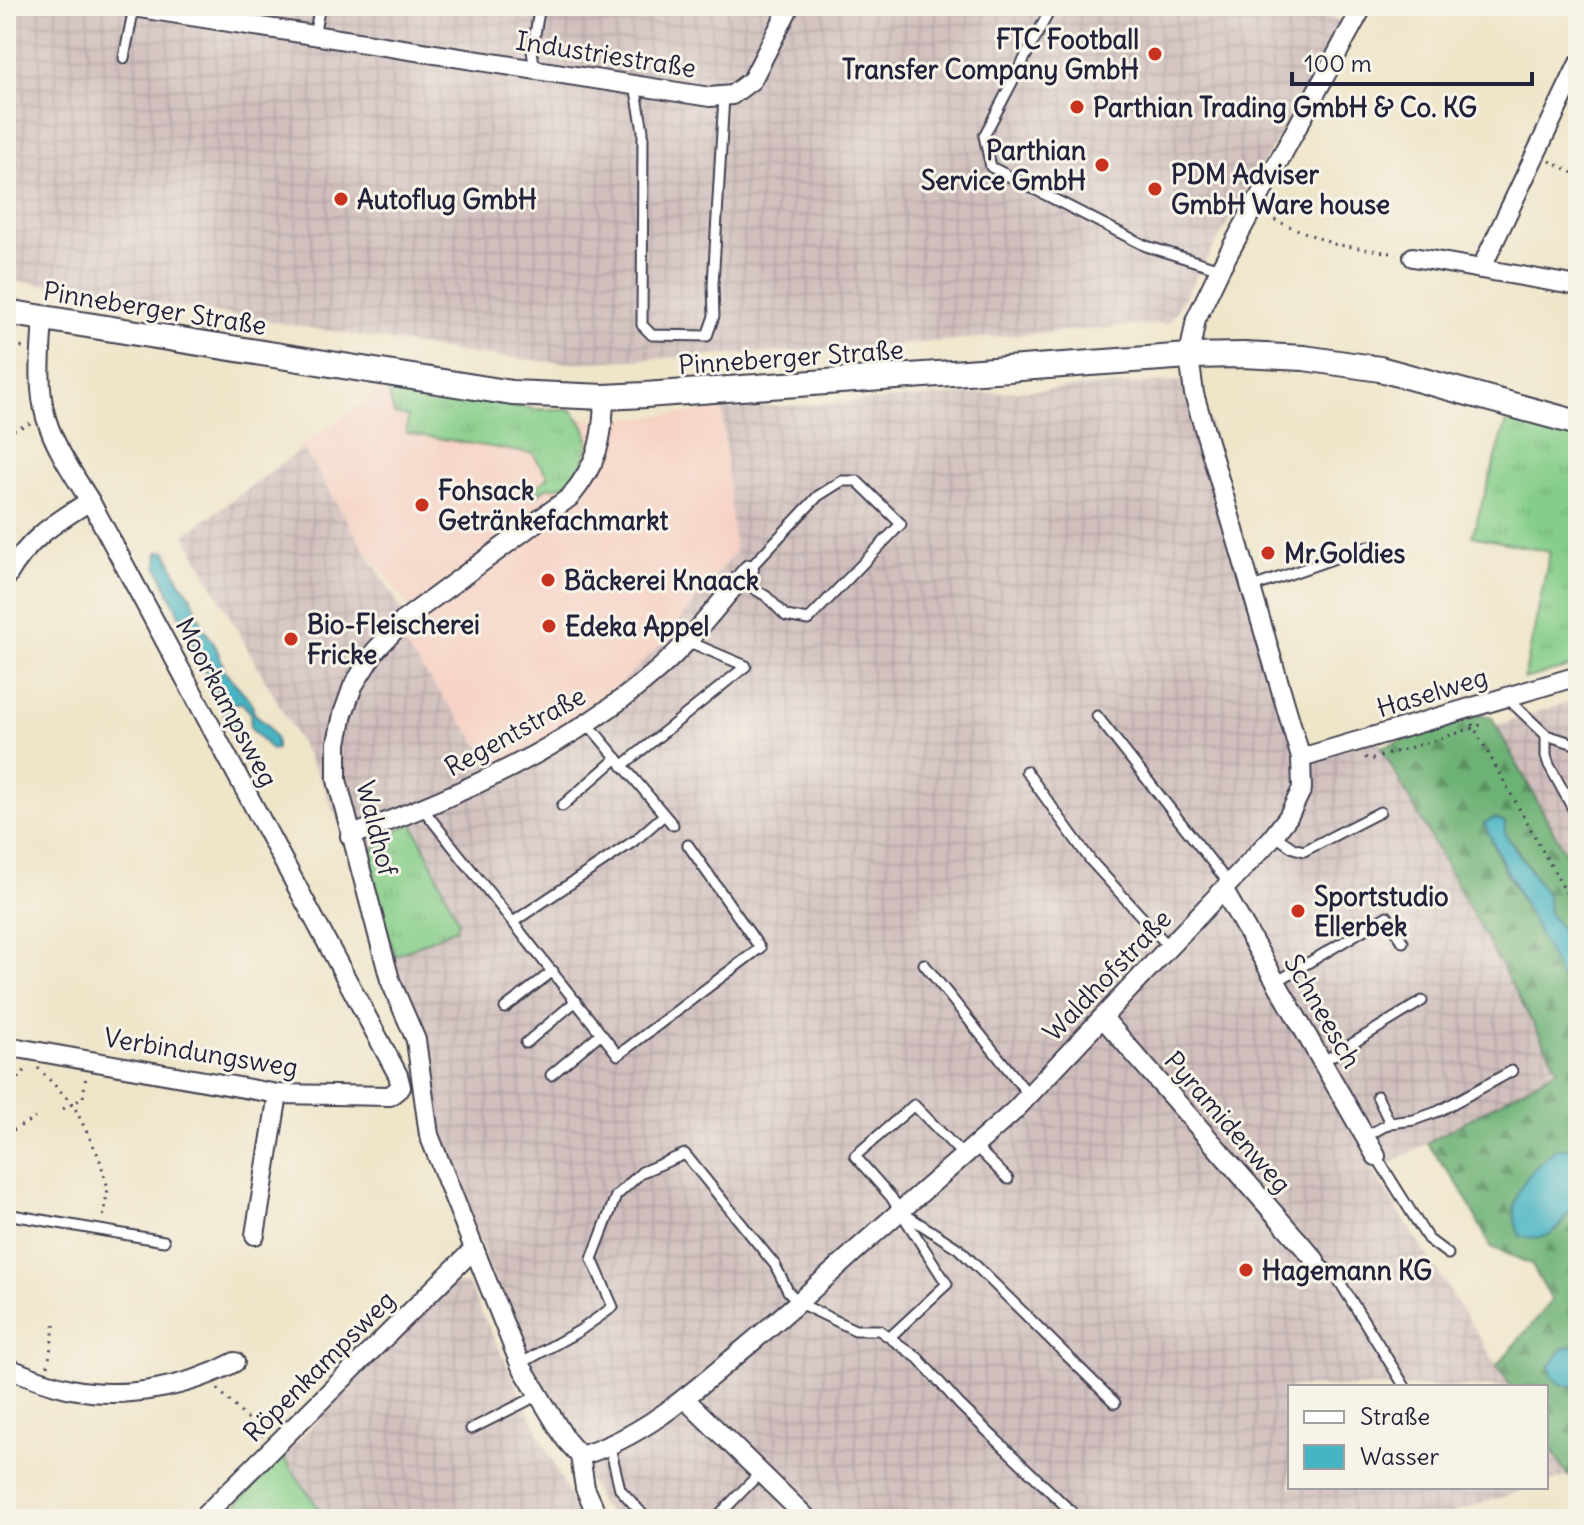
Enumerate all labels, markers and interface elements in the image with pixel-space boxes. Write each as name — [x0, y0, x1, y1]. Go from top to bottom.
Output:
street label: Industriestraße — [514, 23, 698, 85]
place label: FTC Football Transfer Company GmbH — [842, 23, 1139, 86]
scale bar — [1292, 36, 1532, 86]
marker: FTC Football Transfer Company GmbH — [1146, 45, 1164, 63]
text: 100 m — [1304, 48, 1372, 78]
place label: Parthian Trading GmbH & Co. KG — [1093, 91, 1477, 124]
marker: Parthian Trading GmbH & Co. KG — [1068, 98, 1086, 116]
place label: Parthian Service GmbH — [921, 134, 1086, 197]
marker: Parthian Service GmbH — [1093, 156, 1111, 174]
place label: PDM Adviser GmbH Ware house — [1171, 158, 1390, 221]
marker: PDM Adviser GmbH Ware house — [1146, 180, 1164, 198]
place label: Autoflug GmbH — [357, 183, 537, 216]
marker: Autoflug GmbH — [332, 190, 350, 208]
street label: Pinneberger Straße — [41, 274, 269, 342]
street label: Pinneberger Straße — [677, 333, 905, 381]
place label: Fohsack Getränkefachmarkt — [438, 474, 668, 537]
marker: Fohsack Getränkefachmarkt — [413, 496, 431, 514]
place label: Mr.Goldies — [1284, 537, 1406, 570]
marker: Mr.Goldies — [1259, 544, 1277, 562]
place label: Bäckerei Knaack — [564, 564, 759, 597]
marker: Bäckerei Knaack — [539, 571, 557, 589]
place label: Bio-Fleischerei Fricke — [307, 608, 480, 671]
place label: Edeka Appel — [565, 610, 709, 643]
street label: Moorkampsweg — [169, 612, 285, 792]
marker: Edeka Appel — [540, 617, 558, 635]
marker: Bio-Fleischerei Fricke — [282, 630, 300, 648]
street label: Haselweg — [1373, 660, 1491, 724]
street label: Regentstraße — [439, 679, 591, 783]
street label: Waldhof — [349, 777, 405, 879]
place label: Sportstudio Ellerbek — [1314, 880, 1449, 943]
street label: Waldhofstraße — [1036, 902, 1178, 1048]
marker: Sportstudio Ellerbek — [1289, 902, 1307, 920]
street label: Schneesch — [1277, 948, 1369, 1074]
street label: Verbindungsweg — [102, 1020, 300, 1084]
street label: Pyramidenweg — [1157, 1044, 1299, 1200]
place label: Hagemann KG — [1262, 1254, 1432, 1287]
marker: Hagemann KG — [1237, 1261, 1255, 1279]
street label: Röpenkampsweg — [236, 1283, 402, 1449]
legend — [1288, 1385, 1548, 1489]
text: Straße — [1360, 1401, 1430, 1431]
text: Wasser — [1360, 1441, 1440, 1471]

